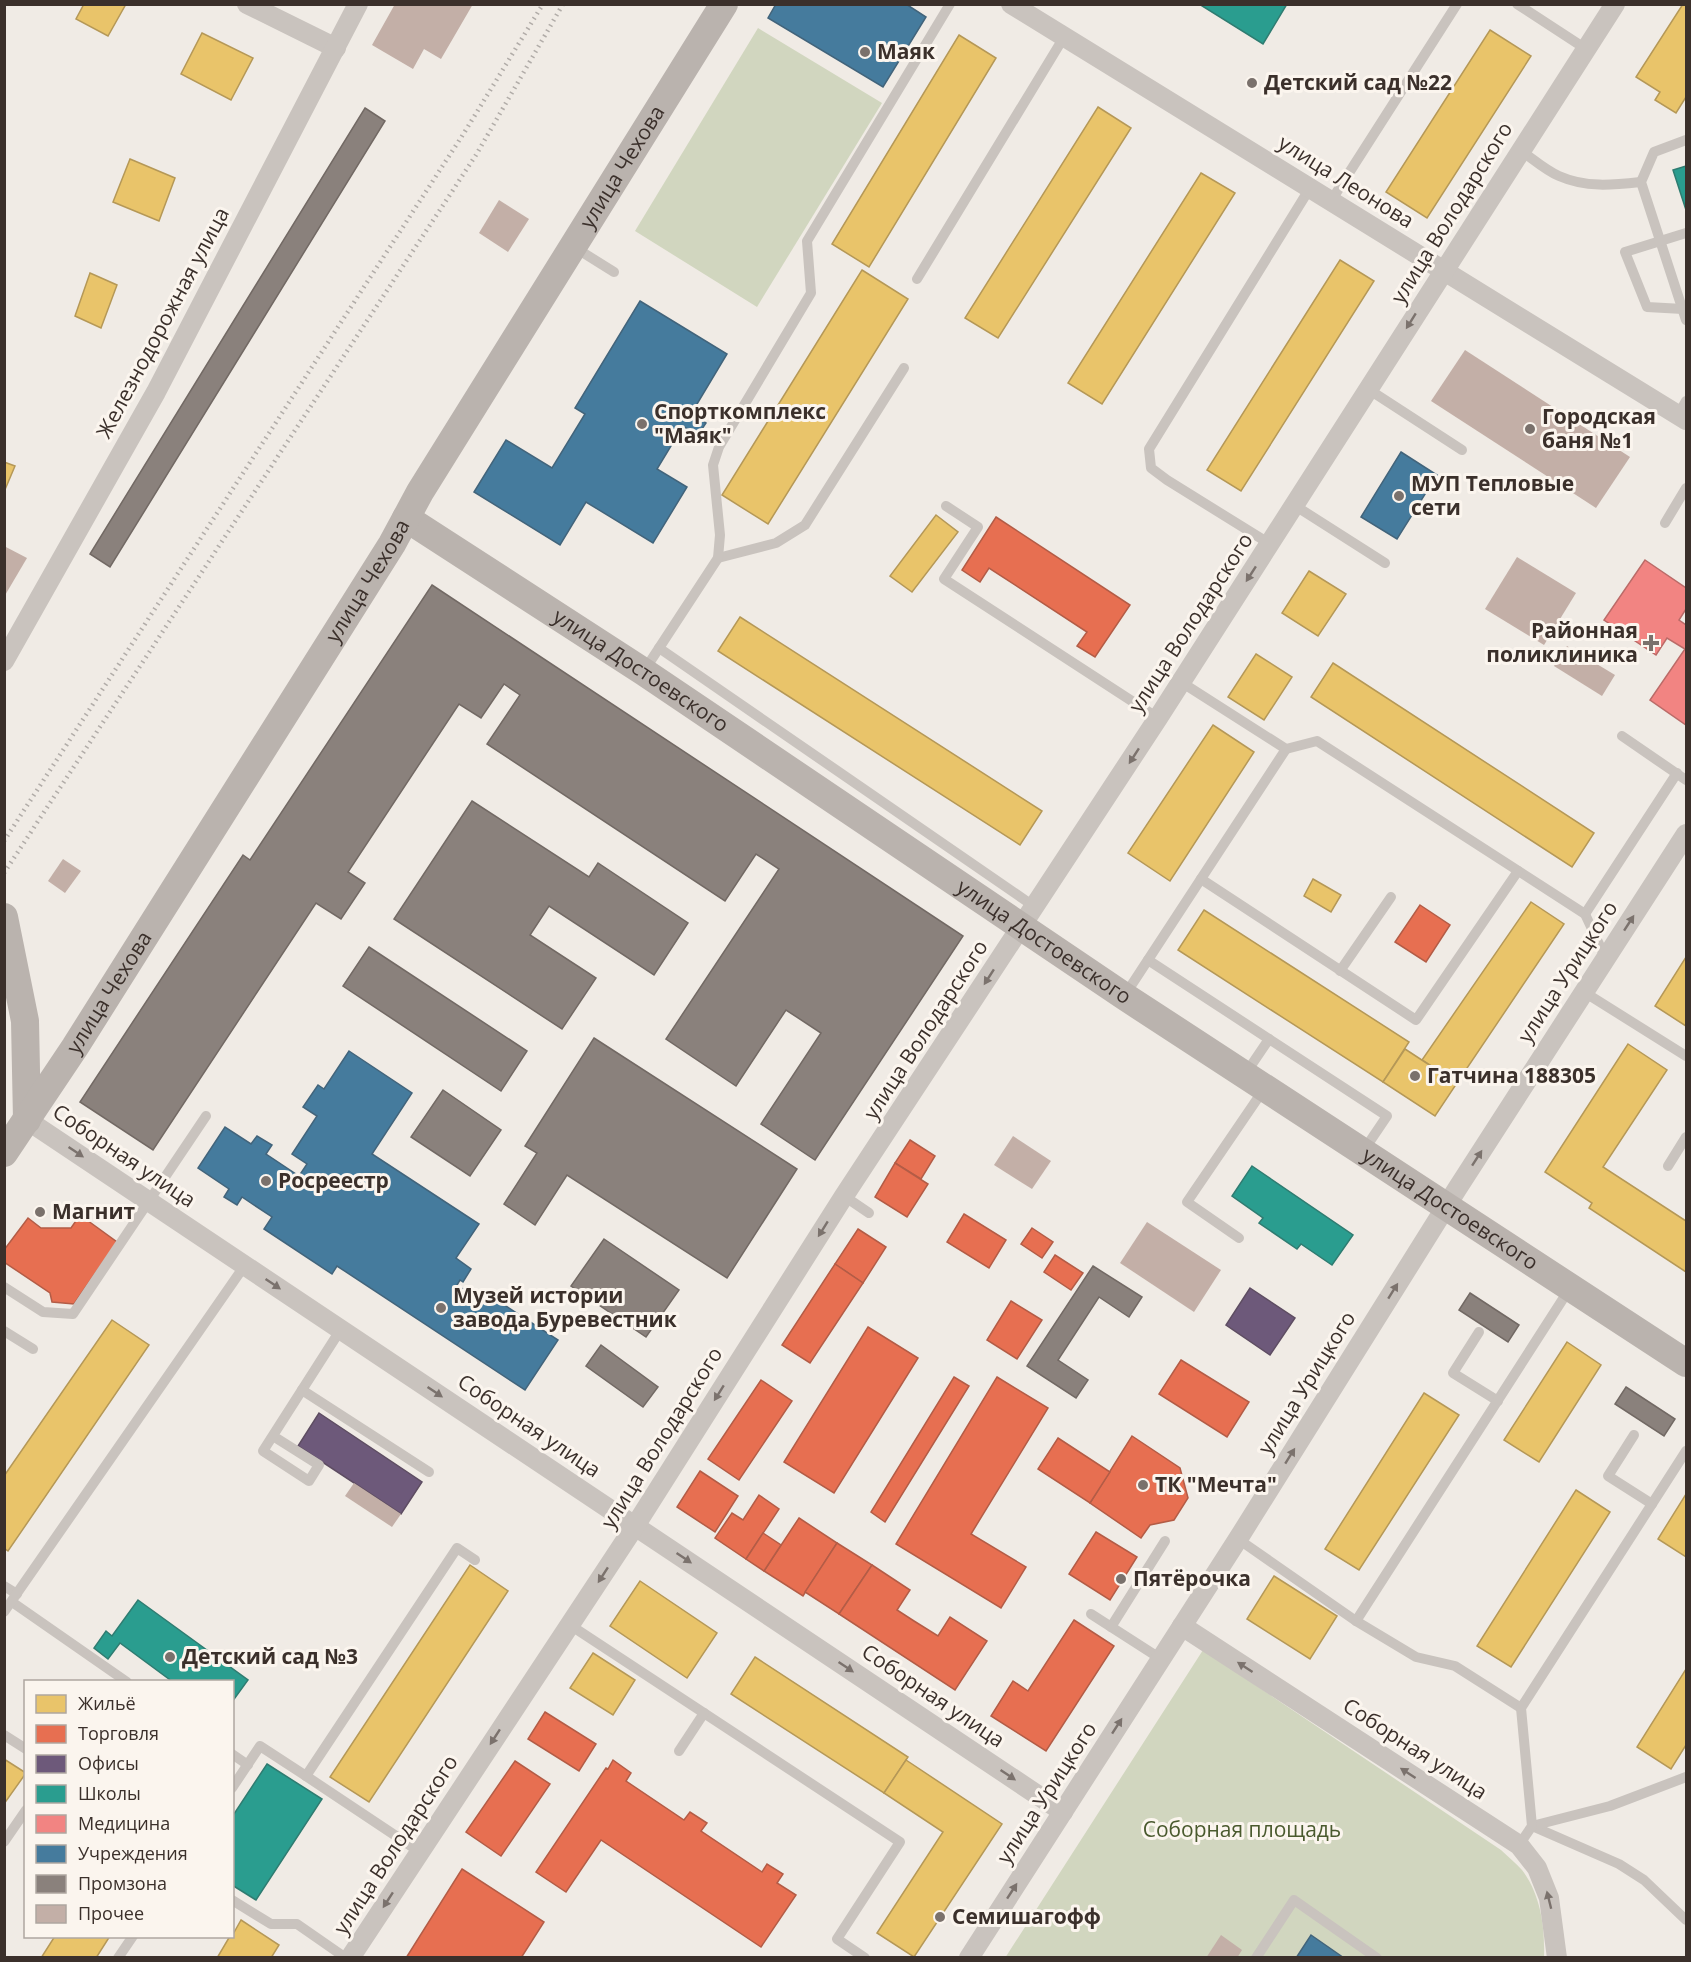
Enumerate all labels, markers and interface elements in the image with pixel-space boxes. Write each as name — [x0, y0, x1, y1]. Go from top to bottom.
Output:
place label: Маяк — [877, 37, 935, 65]
marker: Маяк — [858, 45, 872, 59]
place label: Детский сад №22 — [1264, 68, 1452, 96]
marker: Детский сад №22 — [1245, 76, 1259, 90]
street label: улица Чехова — [573, 100, 670, 233]
street label: улица Володарского — [1384, 117, 1518, 308]
street label: улица Леонова — [1273, 128, 1420, 234]
street label: Железнодорожная улица — [89, 202, 235, 443]
one-way arrow — [1406, 313, 1417, 329]
place label: Спорткомплекс "Маяк" — [654, 397, 826, 449]
place label: Городская баня №1 — [1542, 402, 1656, 454]
marker: Спорткомплекс "Маяк" — [635, 417, 649, 431]
marker: Городская баня №1 — [1523, 422, 1537, 436]
place label: МУП Тепловые сети — [1411, 469, 1574, 521]
marker: МУП Тепловые сети — [1392, 489, 1406, 503]
street label: улица Чехова — [318, 514, 416, 647]
street label: улица Володарского — [1122, 527, 1259, 718]
one-way arrow — [1245, 566, 1256, 582]
street label: улица Достоевского — [548, 602, 734, 738]
place label: Районная поликлиника — [1486, 616, 1638, 668]
marker: Районная поликлиника — [1642, 634, 1660, 652]
one-way arrow — [1128, 747, 1139, 764]
street label: улица Достоевского — [952, 872, 1137, 1010]
street label: улица Урицкого — [1511, 895, 1623, 1048]
one-way arrow — [1623, 915, 1634, 932]
street label: улица Чехова — [59, 925, 158, 1059]
street label: улица Володарского — [857, 934, 994, 1125]
one-way arrow — [984, 969, 995, 985]
place label: Гатчина 188305 — [1427, 1061, 1596, 1089]
marker: Гатчина 188305 — [1408, 1069, 1422, 1083]
street label: Соборная улица — [48, 1097, 201, 1213]
street label: улица Достоевского — [1357, 1140, 1544, 1276]
one-way arrow — [68, 1146, 84, 1157]
one-way arrow — [1471, 1150, 1483, 1166]
place label: Росреестр — [278, 1166, 389, 1194]
marker: Росреестр — [259, 1174, 273, 1188]
place label: Магнит — [52, 1197, 136, 1225]
marker: Магнит — [33, 1205, 47, 1219]
one-way arrow — [818, 1221, 829, 1237]
one-way arrow — [265, 1278, 281, 1289]
place label: Музей истории завода Буревестник — [453, 1281, 677, 1333]
one-way arrow — [1388, 1282, 1399, 1299]
marker: Музей истории завода Буревестник — [434, 1301, 448, 1315]
street label: улица Урицкого — [1251, 1306, 1361, 1459]
street label: улица Володарского — [594, 1342, 728, 1533]
street label: Соборная улица — [453, 1367, 606, 1483]
one-way arrow — [713, 1385, 724, 1402]
one-way arrow — [427, 1386, 443, 1398]
one-way arrow — [1284, 1448, 1295, 1464]
place label: ТК "Мечта" — [1155, 1470, 1277, 1498]
marker: ТК "Мечта" — [1136, 1478, 1150, 1492]
one-way arrow — [675, 1552, 691, 1564]
place label: Пятёрочка — [1133, 1564, 1251, 1592]
one-way arrow — [597, 1566, 608, 1583]
marker: Пятёрочка — [1114, 1572, 1128, 1586]
street label: Соборная улица — [857, 1637, 1010, 1753]
place label: Детский сад №3 — [182, 1642, 358, 1670]
marker: Детский сад №3 — [163, 1650, 177, 1664]
one-way arrow — [838, 1661, 854, 1672]
one-way arrow — [1237, 1662, 1253, 1673]
legend — [24, 1680, 234, 1938]
text: Жильё — [78, 1691, 136, 1715]
street label: Соборная улица — [1338, 1691, 1493, 1805]
street label: улица Урицкого — [990, 1716, 1102, 1869]
one-way arrow — [1112, 1718, 1123, 1735]
text: Торговля — [78, 1721, 159, 1745]
one-way arrow — [490, 1729, 501, 1746]
street label: улица Володарского — [327, 1749, 464, 1940]
text: Офисы — [78, 1751, 139, 1775]
one-way arrow — [1400, 1768, 1417, 1779]
one-way arrow — [1000, 1769, 1016, 1780]
text: Школы — [78, 1781, 141, 1805]
text: Медицина — [78, 1811, 170, 1835]
park label: Соборная площадь — [1143, 1815, 1341, 1843]
text: Учреждения — [78, 1841, 188, 1865]
text: Промзона — [78, 1871, 167, 1895]
one-way arrow — [1007, 1882, 1018, 1899]
one-way arrow — [1543, 1891, 1553, 1909]
one-way arrow — [382, 1892, 394, 1908]
text: Прочее — [78, 1901, 144, 1925]
place label: Семишагофф — [952, 1902, 1101, 1930]
marker: Семишагофф — [933, 1910, 947, 1924]

